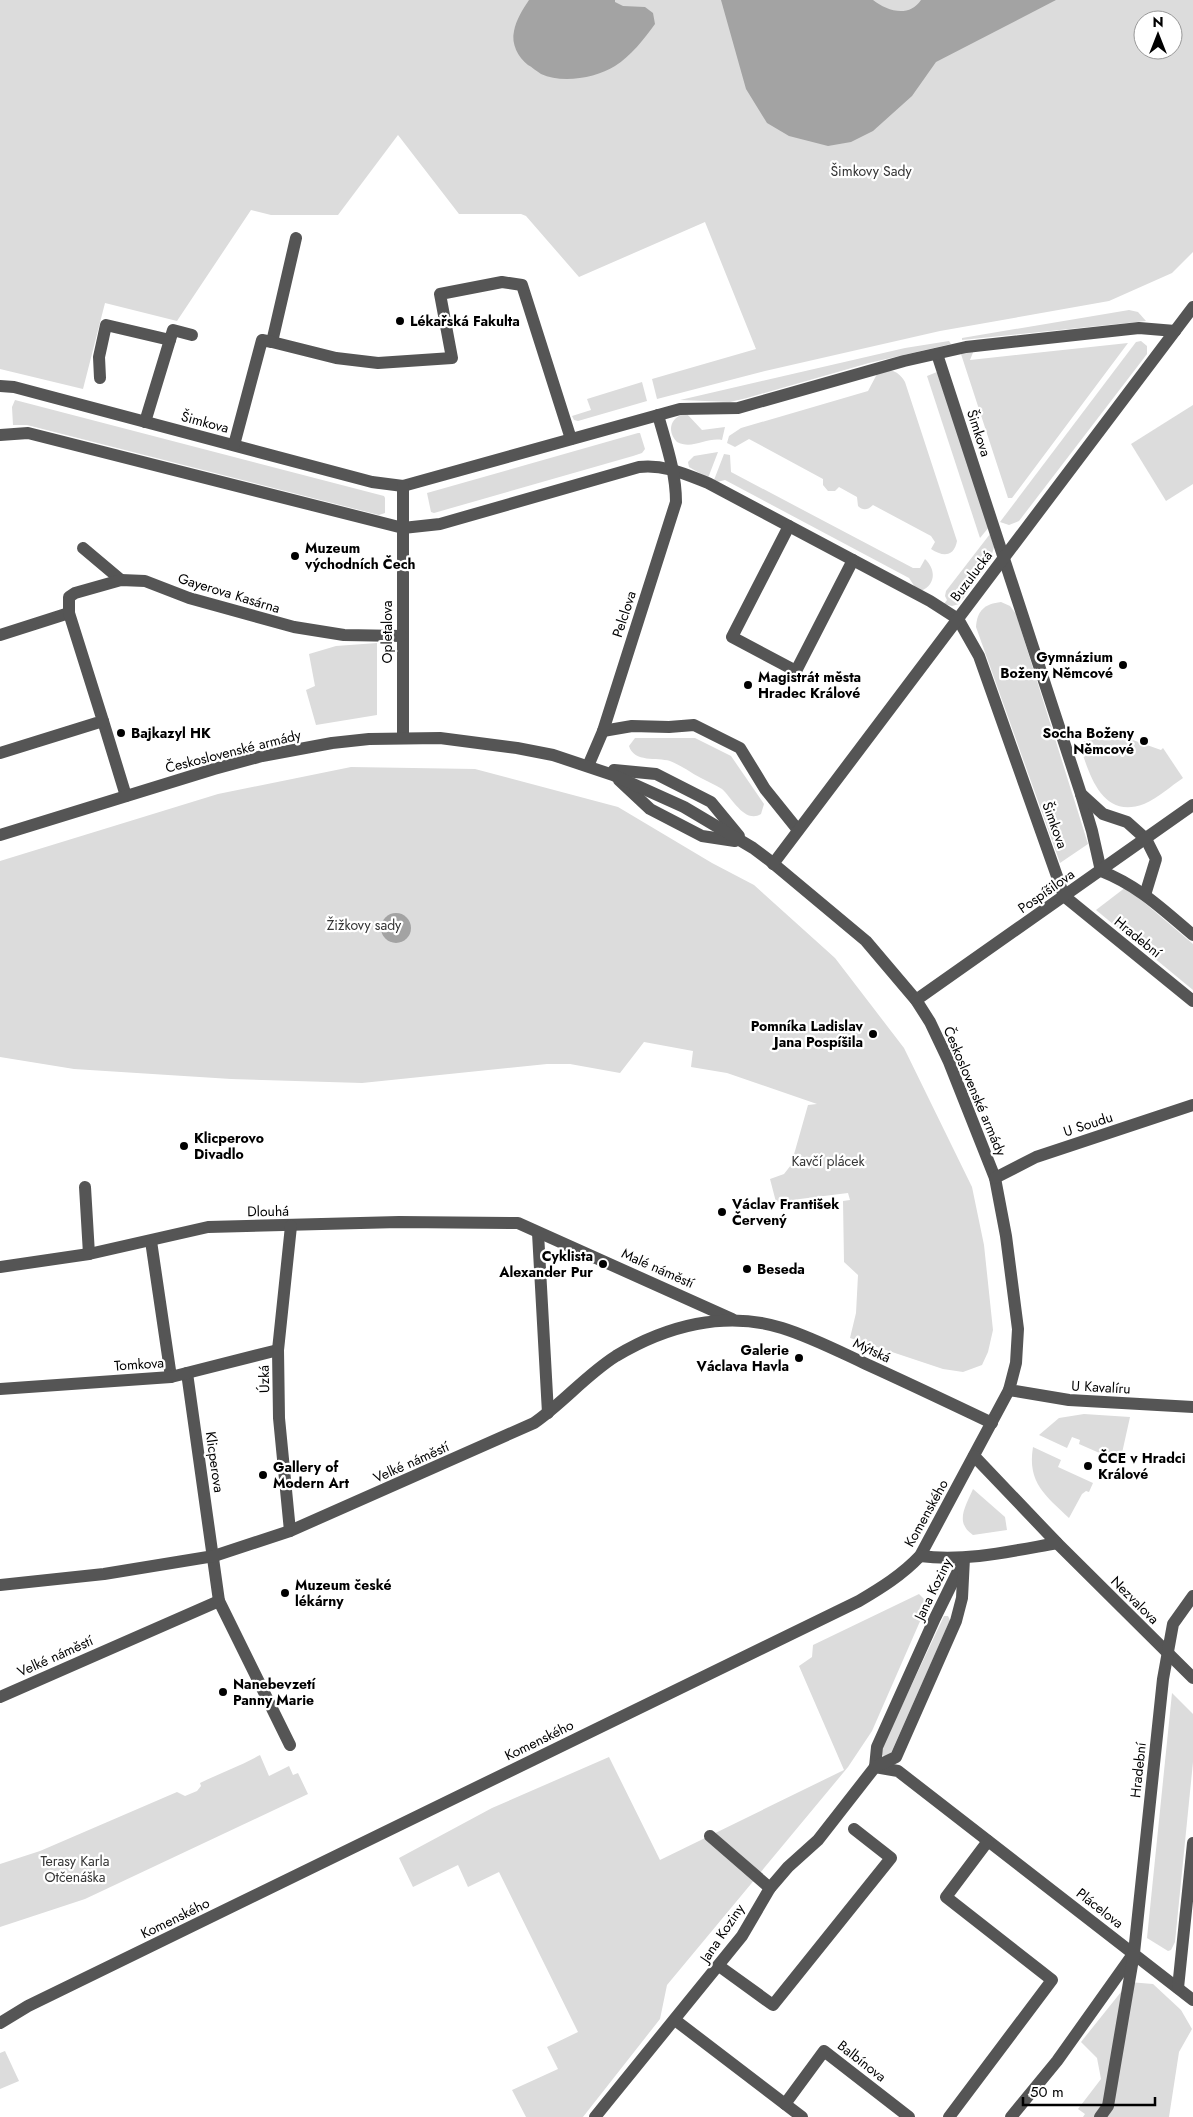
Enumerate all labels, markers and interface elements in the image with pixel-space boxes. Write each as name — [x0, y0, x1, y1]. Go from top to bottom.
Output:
north arrow — [1133, 10, 1183, 60]
text: N — [1152, 12, 1164, 32]
park label: Šimkovy Sady — [830, 161, 912, 181]
place label: Lékařská Fakulta — [410, 311, 520, 331]
marker: Lékařská Fakulta — [394, 315, 406, 327]
street label: Šimkova — [179, 406, 231, 438]
street label: Šimkova — [962, 407, 996, 459]
place label: Muzeum východních Čech — [304, 538, 416, 574]
street label: Buzulucká — [945, 546, 997, 606]
marker: Muzeum východních Čech — [289, 550, 301, 562]
street label: Gayerova Kasárna — [176, 568, 282, 618]
street label: Pelclova — [607, 588, 641, 640]
street label: Opletalova — [377, 600, 397, 664]
place label: Gymnázium Boženy Němcové — [1000, 647, 1113, 683]
marker: Gymnázium Boženy Němcové — [1117, 659, 1129, 671]
place label: Magistrát města Hradec Králové — [758, 667, 861, 703]
marker: Magistrát města Hradec Králové — [742, 679, 754, 691]
place label: Bajkazyl HK — [131, 723, 211, 743]
place label: Socha Boženy Němcové — [1042, 723, 1135, 759]
street label: Československé armády — [163, 724, 304, 778]
marker: Bajkazyl HK — [115, 727, 127, 739]
marker: Socha Boženy Němcové — [1138, 735, 1150, 747]
street label: Šimkova — [1037, 799, 1073, 851]
street label: Pospíšilova — [1014, 864, 1078, 918]
street label: Hradební — [1110, 912, 1167, 963]
park label: Žižkovy sady — [327, 915, 402, 935]
place label: Pomníka Ladislav Jana Pospíšila — [751, 1016, 864, 1052]
street label: Československé armády — [939, 1023, 1012, 1160]
marker: Pomníka Ladislav Jana Pospíšila — [867, 1028, 879, 1040]
street label: U Soudu — [1061, 1107, 1115, 1141]
place label: Klicperovo Divadlo — [194, 1128, 264, 1164]
marker: Klicperovo Divadlo — [178, 1140, 190, 1152]
park label: Kavčí plácek — [791, 1151, 865, 1171]
place label: Václav František Červený — [731, 1194, 839, 1230]
street label: Dlouhá — [247, 1201, 289, 1221]
marker: Václav František Červený — [716, 1206, 728, 1218]
street label: Malé náměstí — [618, 1243, 699, 1293]
place label: Cyklista Alexander Pur — [498, 1246, 593, 1282]
marker: Cyklista Alexander Pur — [597, 1258, 609, 1270]
place label: Beseda — [757, 1259, 805, 1279]
marker: Beseda — [741, 1263, 753, 1275]
street label: Mýtská — [850, 1333, 894, 1367]
place label: Galerie Václava Havla — [696, 1340, 789, 1376]
street label: Tomkova — [113, 1352, 165, 1376]
marker: Galerie Václava Havla — [793, 1352, 805, 1364]
street label: Úzká — [254, 1365, 274, 1393]
street label: U Kavalíru — [1071, 1375, 1131, 1399]
street label: Klicperova — [201, 1430, 229, 1494]
street label: Velké náměstí — [370, 1436, 453, 1488]
place label: ČCE v Hradci Králové — [1098, 1448, 1186, 1484]
place label: Gallery of Modern Art — [273, 1457, 349, 1493]
marker: ČCE v Hradci Králové — [1082, 1460, 1094, 1472]
marker: Gallery of Modern Art — [257, 1469, 269, 1481]
street label: Komenského — [899, 1475, 953, 1550]
street label: Jana Koziny — [908, 1554, 957, 1625]
street label: Nezvalova — [1106, 1571, 1164, 1629]
place label: Muzeum české lékárny — [295, 1575, 392, 1611]
marker: Muzeum české lékárny — [279, 1587, 291, 1599]
street label: Velké náměstí — [14, 1630, 97, 1682]
place label: Nanebevzetí Panny Marie — [233, 1674, 317, 1710]
marker: Nanebevzetí Panny Marie — [217, 1686, 229, 1698]
street label: Komenského — [501, 1715, 577, 1765]
street label: Hradební — [1125, 1740, 1151, 1799]
park label: Terasy Karla Otčenáška — [40, 1851, 110, 1887]
street label: Plácelova — [1072, 1883, 1128, 1933]
street label: Komenského — [137, 1893, 213, 1943]
street label: Jana Koziny — [694, 1899, 749, 1968]
street label: Balbínova — [833, 2036, 891, 2086]
scale bar — [1023, 2074, 1156, 2106]
text: 50 m — [1030, 2081, 1064, 2103]

